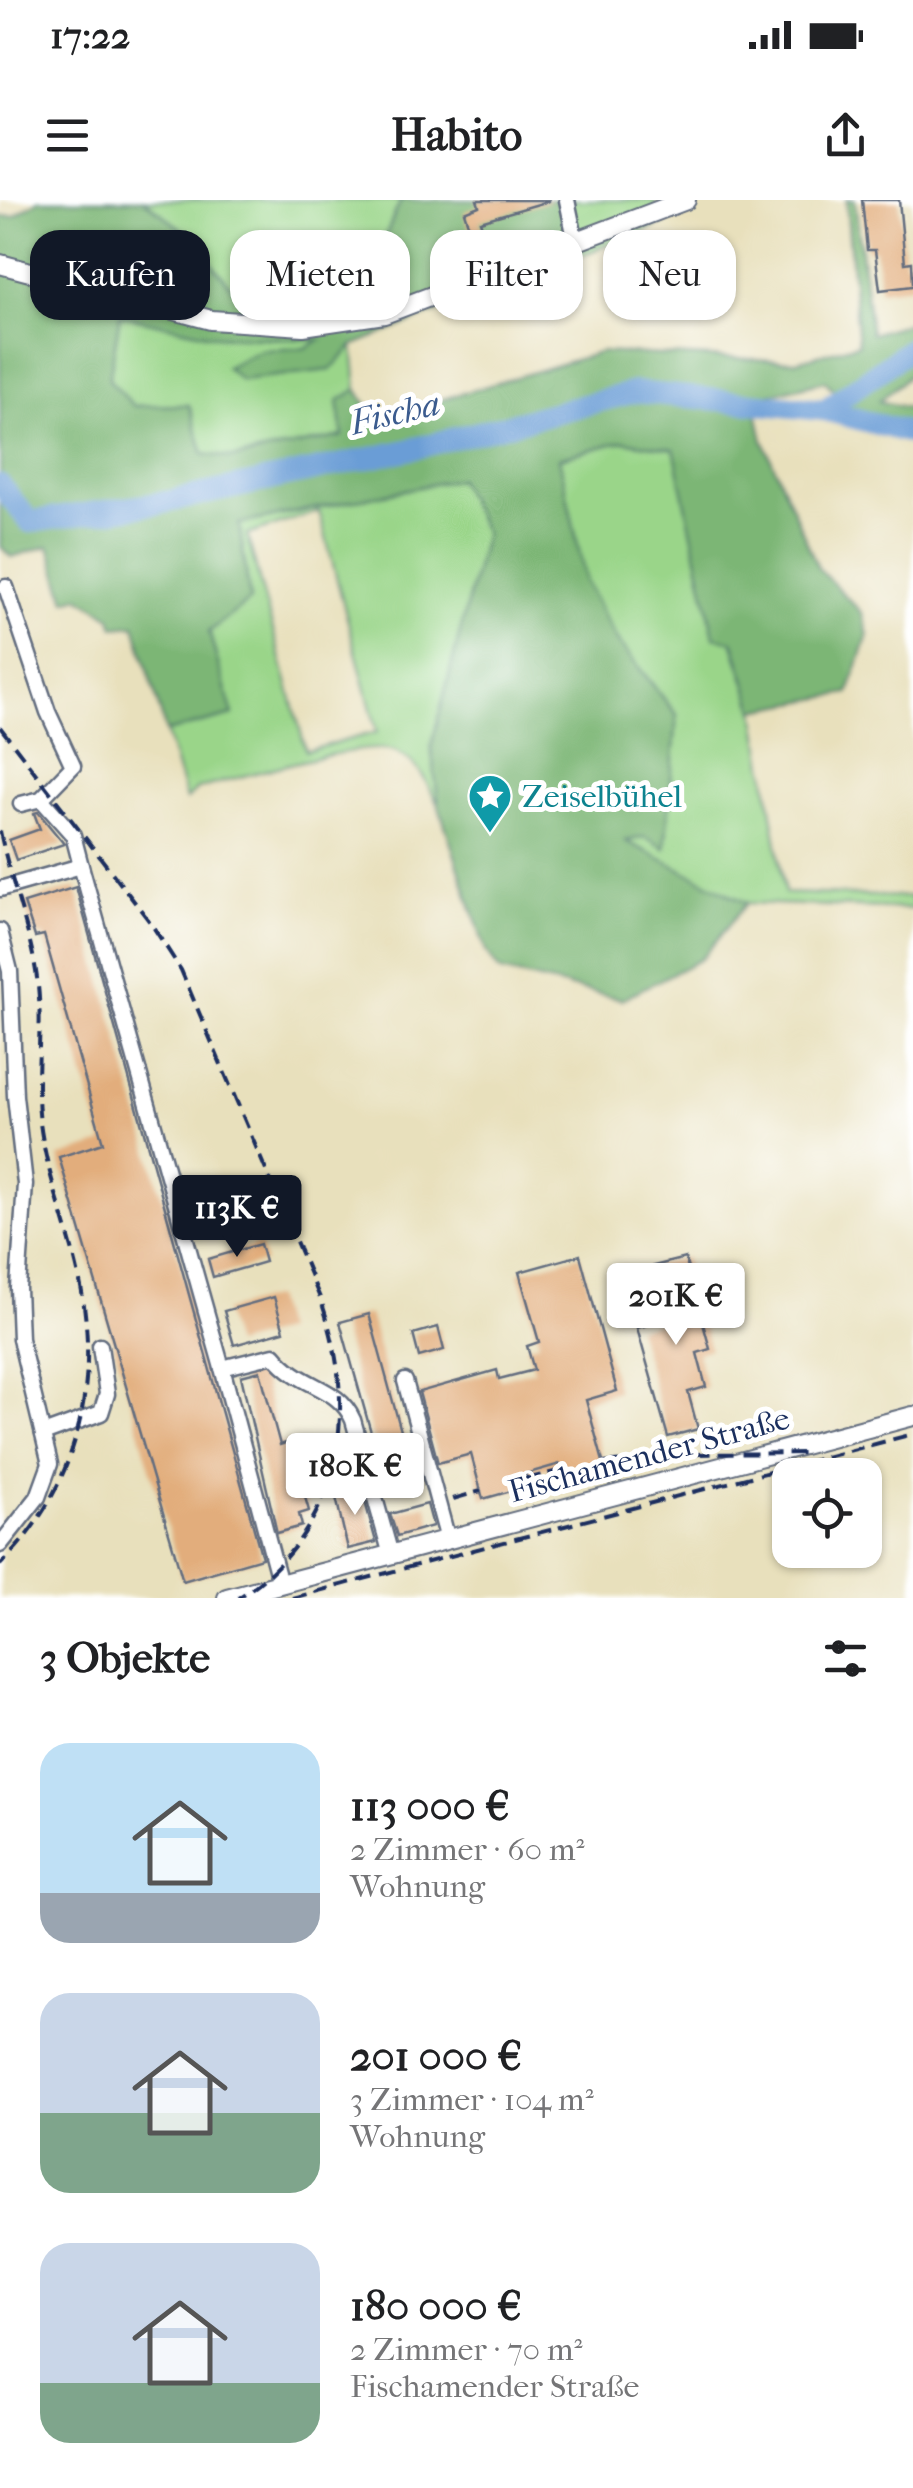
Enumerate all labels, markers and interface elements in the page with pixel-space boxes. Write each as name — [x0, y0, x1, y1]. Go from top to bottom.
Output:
text: 17:22 — [50, 13, 130, 58]
icon: menu — [40, 108, 95, 163]
icon: share — [818, 108, 873, 163]
text: Habito — [391, 109, 522, 162]
chip: Kaufen — [30, 230, 210, 320]
chip: Mieten — [230, 230, 410, 320]
chip: Filter — [430, 230, 583, 320]
chip: Neu — [603, 230, 736, 320]
water label: Fischa — [345, 383, 444, 443]
place icon: Zeiselbühel — [467, 773, 513, 834]
place label: Zeiselbühel — [522, 778, 682, 815]
pin: 113K € — [156, 1175, 318, 1260]
text: 113K € — [194, 1189, 280, 1226]
pin: 201K € — [595, 1263, 757, 1348]
text: 201K € — [629, 1277, 723, 1314]
street label: Fischamender Straße — [504, 1400, 794, 1510]
pin: 180K € — [274, 1433, 436, 1518]
text: 180K € — [308, 1447, 402, 1484]
map controls — [772, 1458, 882, 1568]
button: locate — [772, 1458, 882, 1568]
icon: filters — [818, 1631, 873, 1686]
text: 3 Objekte — [40, 1634, 210, 1683]
text: 113 000 € — [350, 1782, 510, 1831]
icon: home — [120, 1783, 240, 1903]
text: 2 Zimmer · 60 m² — [350, 1831, 585, 1868]
text: Wohnung — [350, 1868, 485, 1905]
text: 201 000 € — [350, 2032, 522, 2081]
icon: home — [120, 2033, 240, 2153]
text: 3 Zimmer · 104 m² — [350, 2081, 594, 2118]
text: Wohnung — [350, 2118, 485, 2155]
text: 180 000 € — [350, 2282, 522, 2331]
icon: home — [120, 2283, 240, 2403]
text: 2 Zimmer · 70 m² — [350, 2331, 583, 2368]
text: Fischamender Straße — [350, 2368, 639, 2405]

